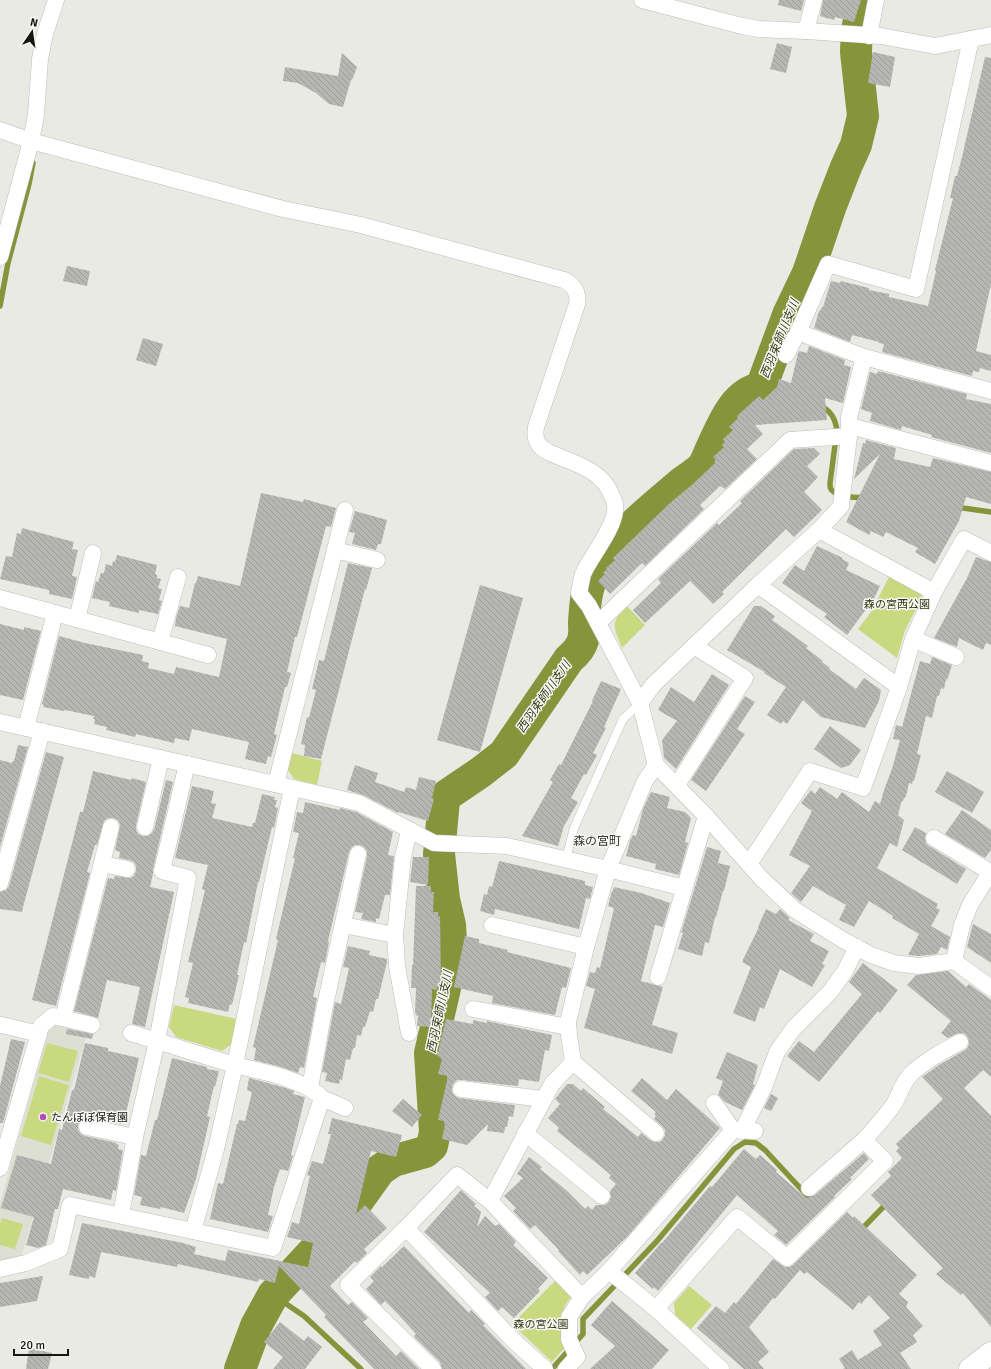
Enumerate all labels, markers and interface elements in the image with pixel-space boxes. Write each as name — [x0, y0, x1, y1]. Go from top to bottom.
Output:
north arrow — [12, 12, 52, 52]
text: N — [29, 16, 39, 30]
water label: 西羽束師川支川 — [757, 295, 803, 381]
park label: 森の宮西公園 — [864, 598, 930, 611]
water label: 西羽束師川支川 — [514, 657, 575, 736]
district label: 森の宮町 — [573, 834, 621, 849]
water label: 西羽束師川支川 — [424, 967, 456, 1055]
place label: たんぽぽ保育園 — [51, 1111, 128, 1124]
marker: たんぽぽ保育園 — [38, 1112, 48, 1122]
park label: 森の宮公園 — [514, 1318, 569, 1331]
scale bar — [14, 1331, 68, 1357]
text: 20 m — [20, 1338, 45, 1353]

